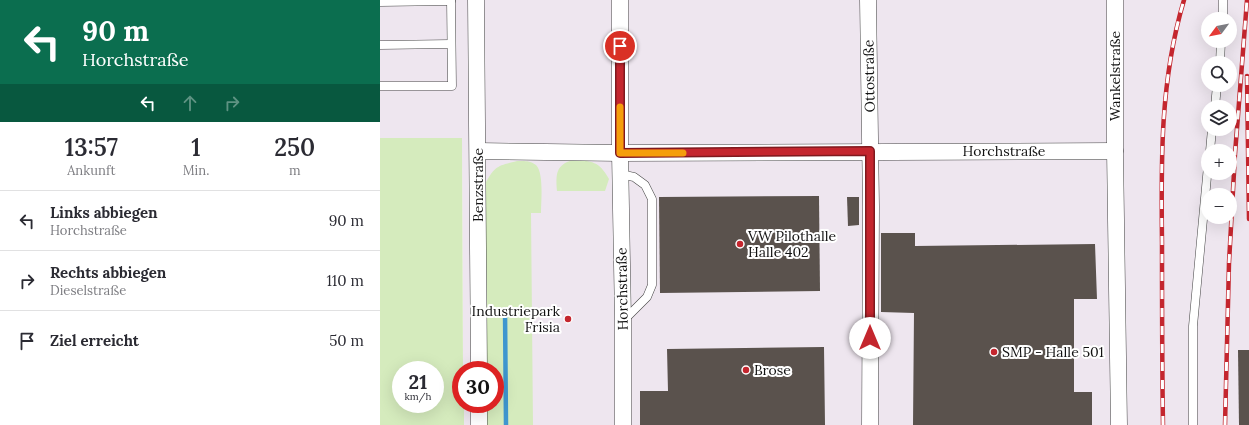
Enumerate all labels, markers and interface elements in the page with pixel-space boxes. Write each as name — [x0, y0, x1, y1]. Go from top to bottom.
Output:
north arrow — [1201, 12, 1237, 48]
map controls — [1201, 12, 1237, 224]
text: 90 m — [82, 13, 149, 49]
icon: left — [16, 16, 68, 68]
pin — [603, 29, 637, 63]
street label: Wankelstraße — [1106, 31, 1124, 121]
icon: arrive — [609, 35, 631, 57]
street label: Ottostraße — [859, 39, 879, 112]
text: Horchstraße — [82, 48, 188, 71]
button: search — [1201, 56, 1237, 92]
icon: left — [137, 92, 159, 114]
icon: ahead — [179, 92, 201, 114]
icon: right — [221, 92, 243, 114]
button: layers — [1201, 100, 1237, 136]
text: 13:57 — [65, 132, 118, 163]
text: 1 — [191, 132, 201, 163]
text: 250 — [274, 132, 315, 163]
street label: Horchstraße — [963, 142, 1046, 160]
button: + — [1201, 144, 1237, 180]
street label: Benzstraße — [469, 148, 487, 222]
text: Ankunft — [67, 162, 115, 179]
text: Min. — [183, 162, 209, 179]
text: m — [289, 162, 301, 179]
button: − — [1201, 188, 1237, 224]
text: Links abbiegen — [50, 203, 158, 222]
icon: left — [16, 210, 38, 232]
text: 90 m — [329, 211, 364, 230]
text: Horchstraße — [50, 222, 127, 239]
place label: VW Pilothalle Halle 402 — [747, 227, 837, 261]
marker: VW Pilothalle Halle 402 — [735, 239, 745, 249]
street label: Horchstraße — [612, 247, 632, 331]
text: Rechts abbiegen — [50, 263, 166, 282]
icon: right — [16, 270, 38, 292]
text: 110 m — [326, 271, 364, 290]
text: Dieselstraße — [50, 282, 126, 299]
place label: Industriepark Frisia — [472, 302, 560, 336]
marker: Industriepark Frisia — [563, 314, 573, 324]
position arrow — [849, 317, 891, 359]
icon: arrive — [16, 330, 38, 352]
text: Ziel erreicht — [50, 331, 139, 350]
text: 50 m — [329, 331, 364, 350]
place label: SMP - Halle 501 — [1002, 343, 1104, 361]
marker: SMP - Halle 501 — [989, 347, 999, 357]
speed limit sign: 30 — [452, 361, 504, 413]
place label: Brose — [754, 361, 791, 379]
marker: Brose — [741, 365, 751, 375]
text: 21 — [409, 369, 427, 394]
text: km/h — [404, 390, 432, 403]

